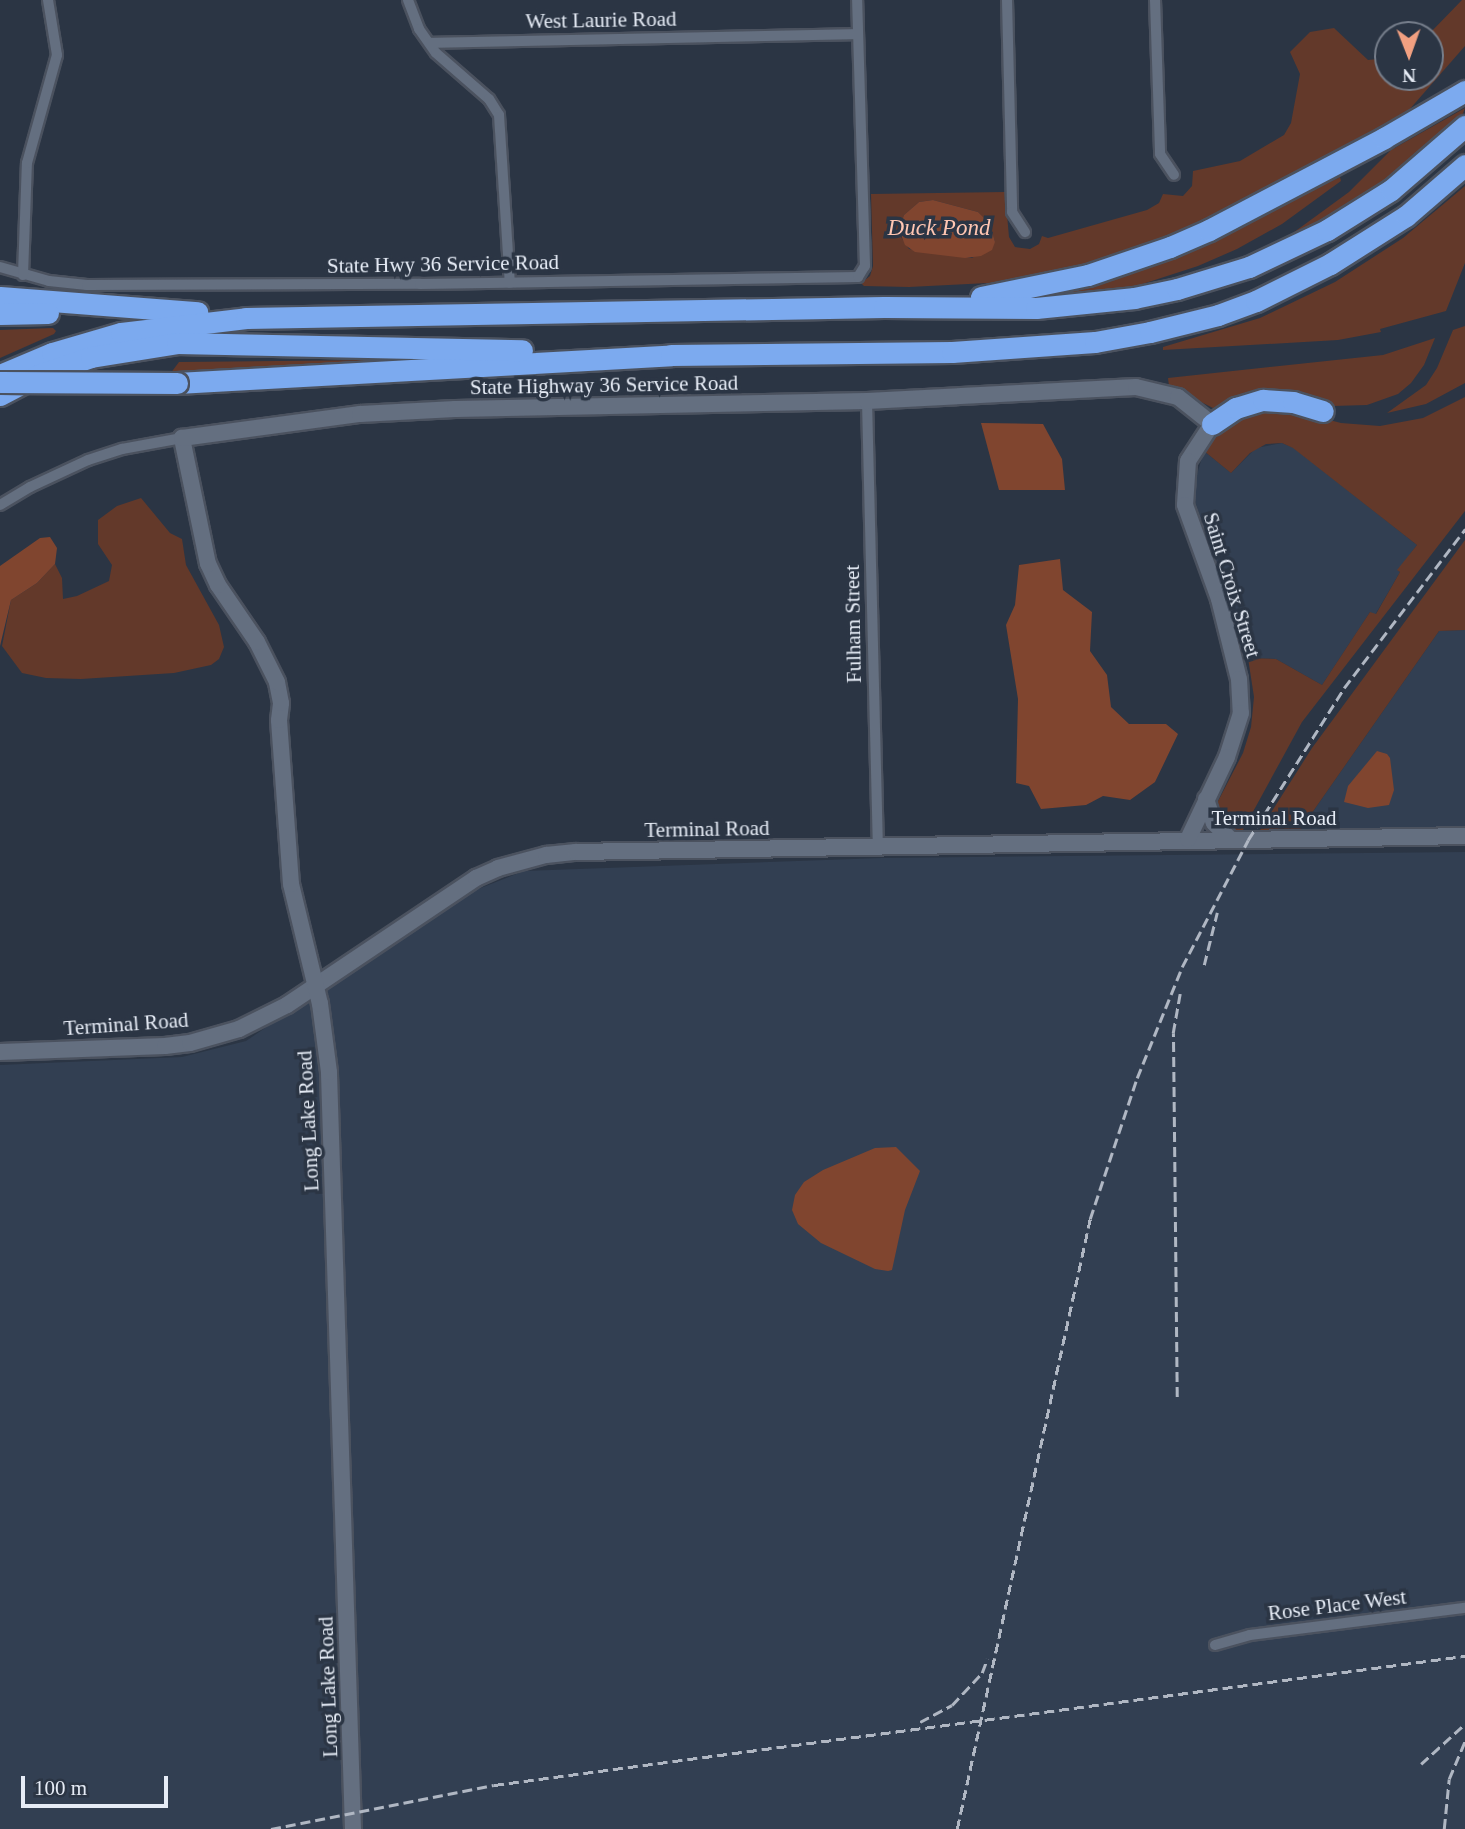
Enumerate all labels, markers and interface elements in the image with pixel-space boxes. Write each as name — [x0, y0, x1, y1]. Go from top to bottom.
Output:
street label: West Laurie Road — [525, 6, 677, 34]
north arrow — [1374, 21, 1444, 91]
text: N — [1402, 65, 1416, 86]
water label: Duck Pond — [888, 214, 990, 242]
street label: State Hwy 36 Service Road — [327, 249, 559, 279]
street label: State Highway 36 Service Road — [470, 370, 738, 400]
street label: Saint Croix Street — [1198, 509, 1266, 661]
street label: Fulham Street — [839, 565, 867, 683]
street label: Terminal Road — [1211, 805, 1337, 831]
street label: Terminal Road — [644, 815, 770, 843]
street label: Terminal Road — [63, 1007, 189, 1041]
street label: Long Lake Road — [292, 1050, 324, 1192]
street label: Rose Place West — [1266, 1584, 1408, 1626]
street label: Long Lake Road — [313, 1616, 343, 1758]
scale bar — [24, 1762, 172, 1806]
text: 100 m — [34, 1776, 87, 1800]

